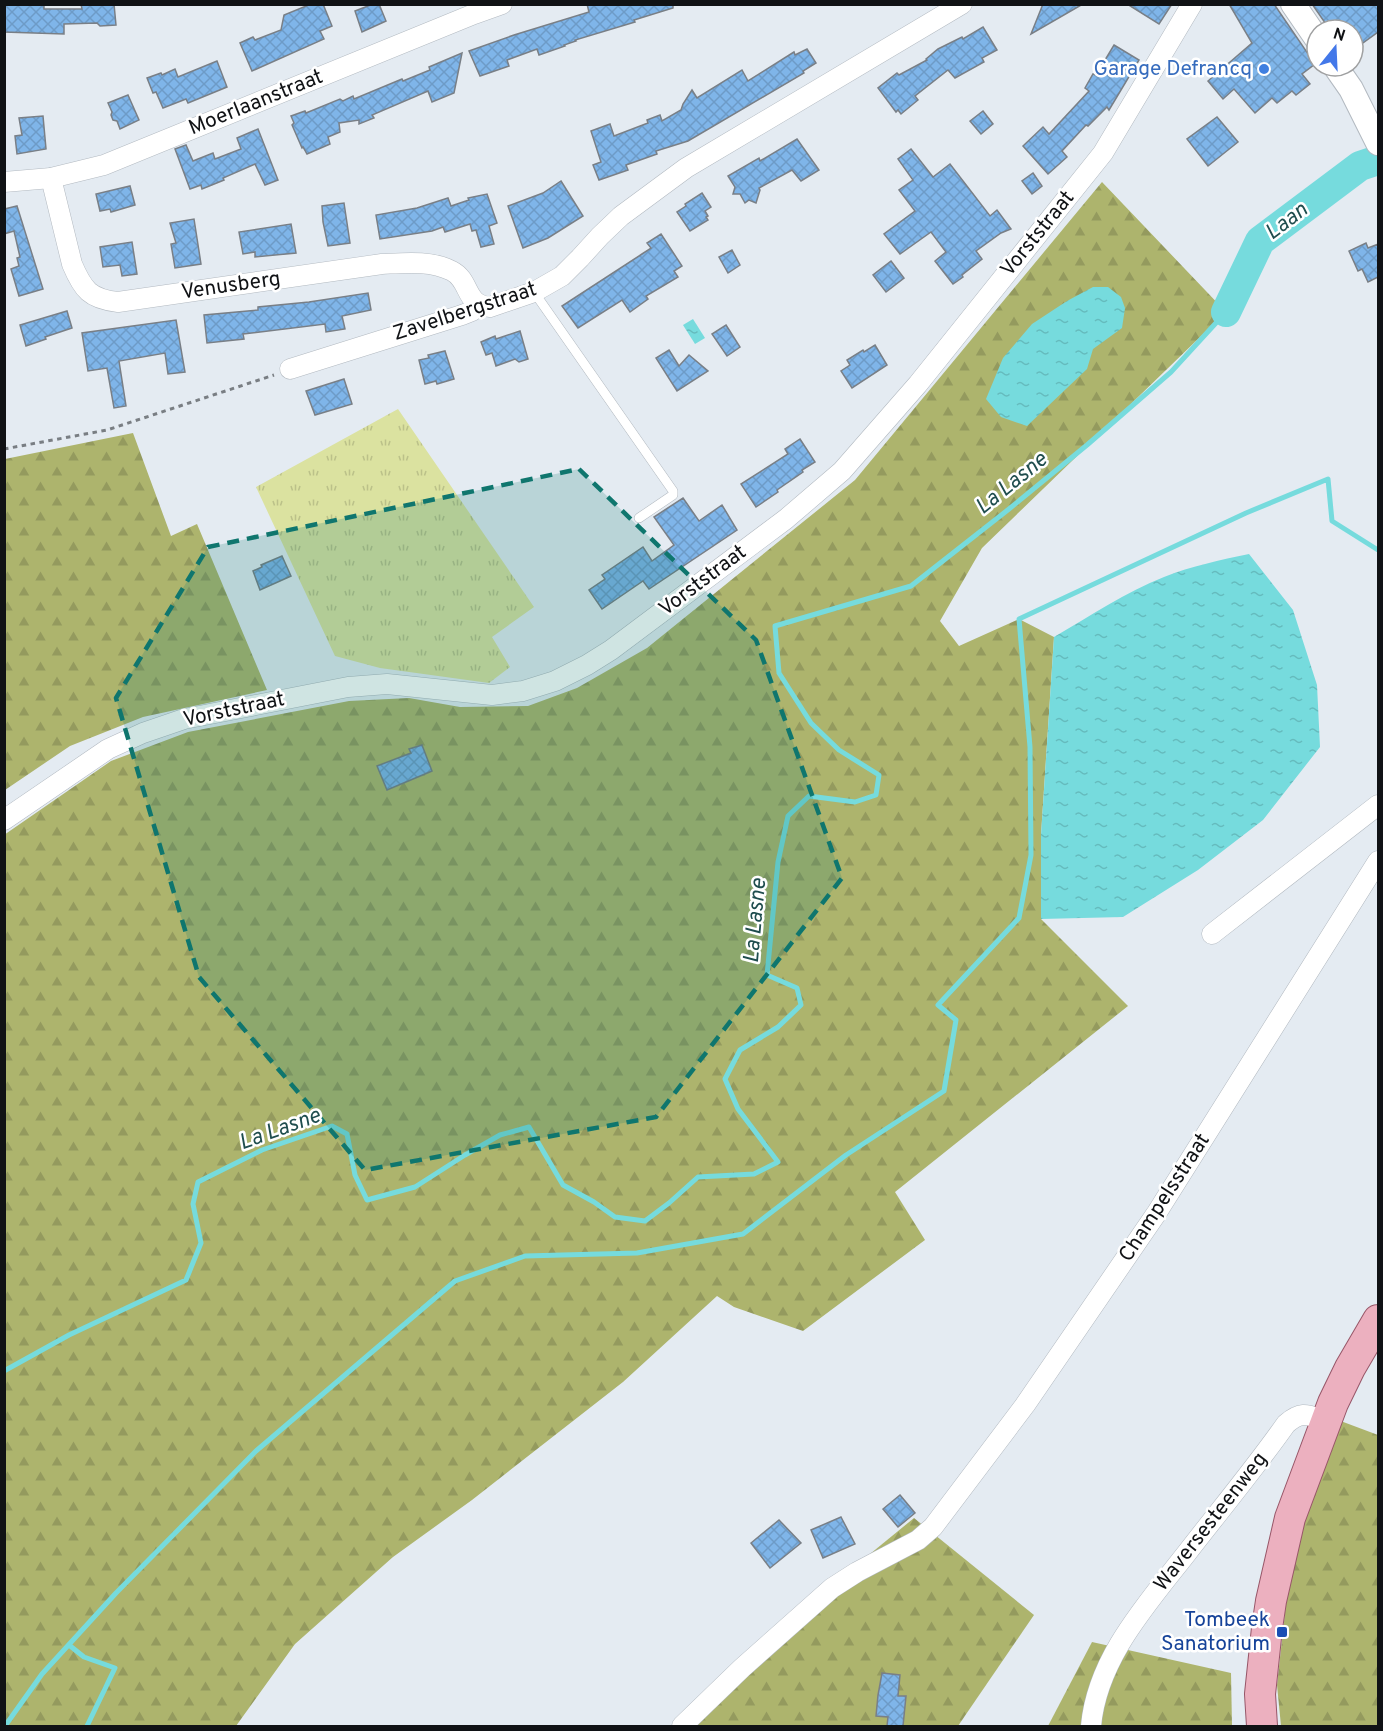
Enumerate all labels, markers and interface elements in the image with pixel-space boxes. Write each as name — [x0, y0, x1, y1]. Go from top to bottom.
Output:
north arrow — [1305, 18, 1365, 78]
text: N — [1330, 24, 1348, 47]
place label: Garage Defrancq — [1093, 56, 1252, 83]
marker: Garage Defrancq — [1257, 62, 1271, 76]
street label: Moerlaanstraat — [185, 64, 327, 142]
street label: Vorststraat — [995, 185, 1081, 283]
water label: Laan — [1260, 197, 1314, 247]
street label: Venusberg — [180, 266, 282, 306]
street label: Zavelbergstraat — [390, 276, 540, 348]
water label: La Lasne — [971, 446, 1054, 521]
street label: Vorststraat — [654, 539, 752, 623]
street label: Vorststraat — [181, 686, 287, 734]
water label: La Lasne — [739, 877, 773, 964]
water label: La Lasne — [236, 1103, 325, 1157]
street label: Champelsstraat — [1113, 1129, 1217, 1267]
street label: Waversesteenweg — [1148, 1447, 1274, 1597]
place label: Tombeek Sanatorium — [1161, 1607, 1270, 1658]
marker: Tombeek Sanatorium — [1275, 1625, 1289, 1639]

